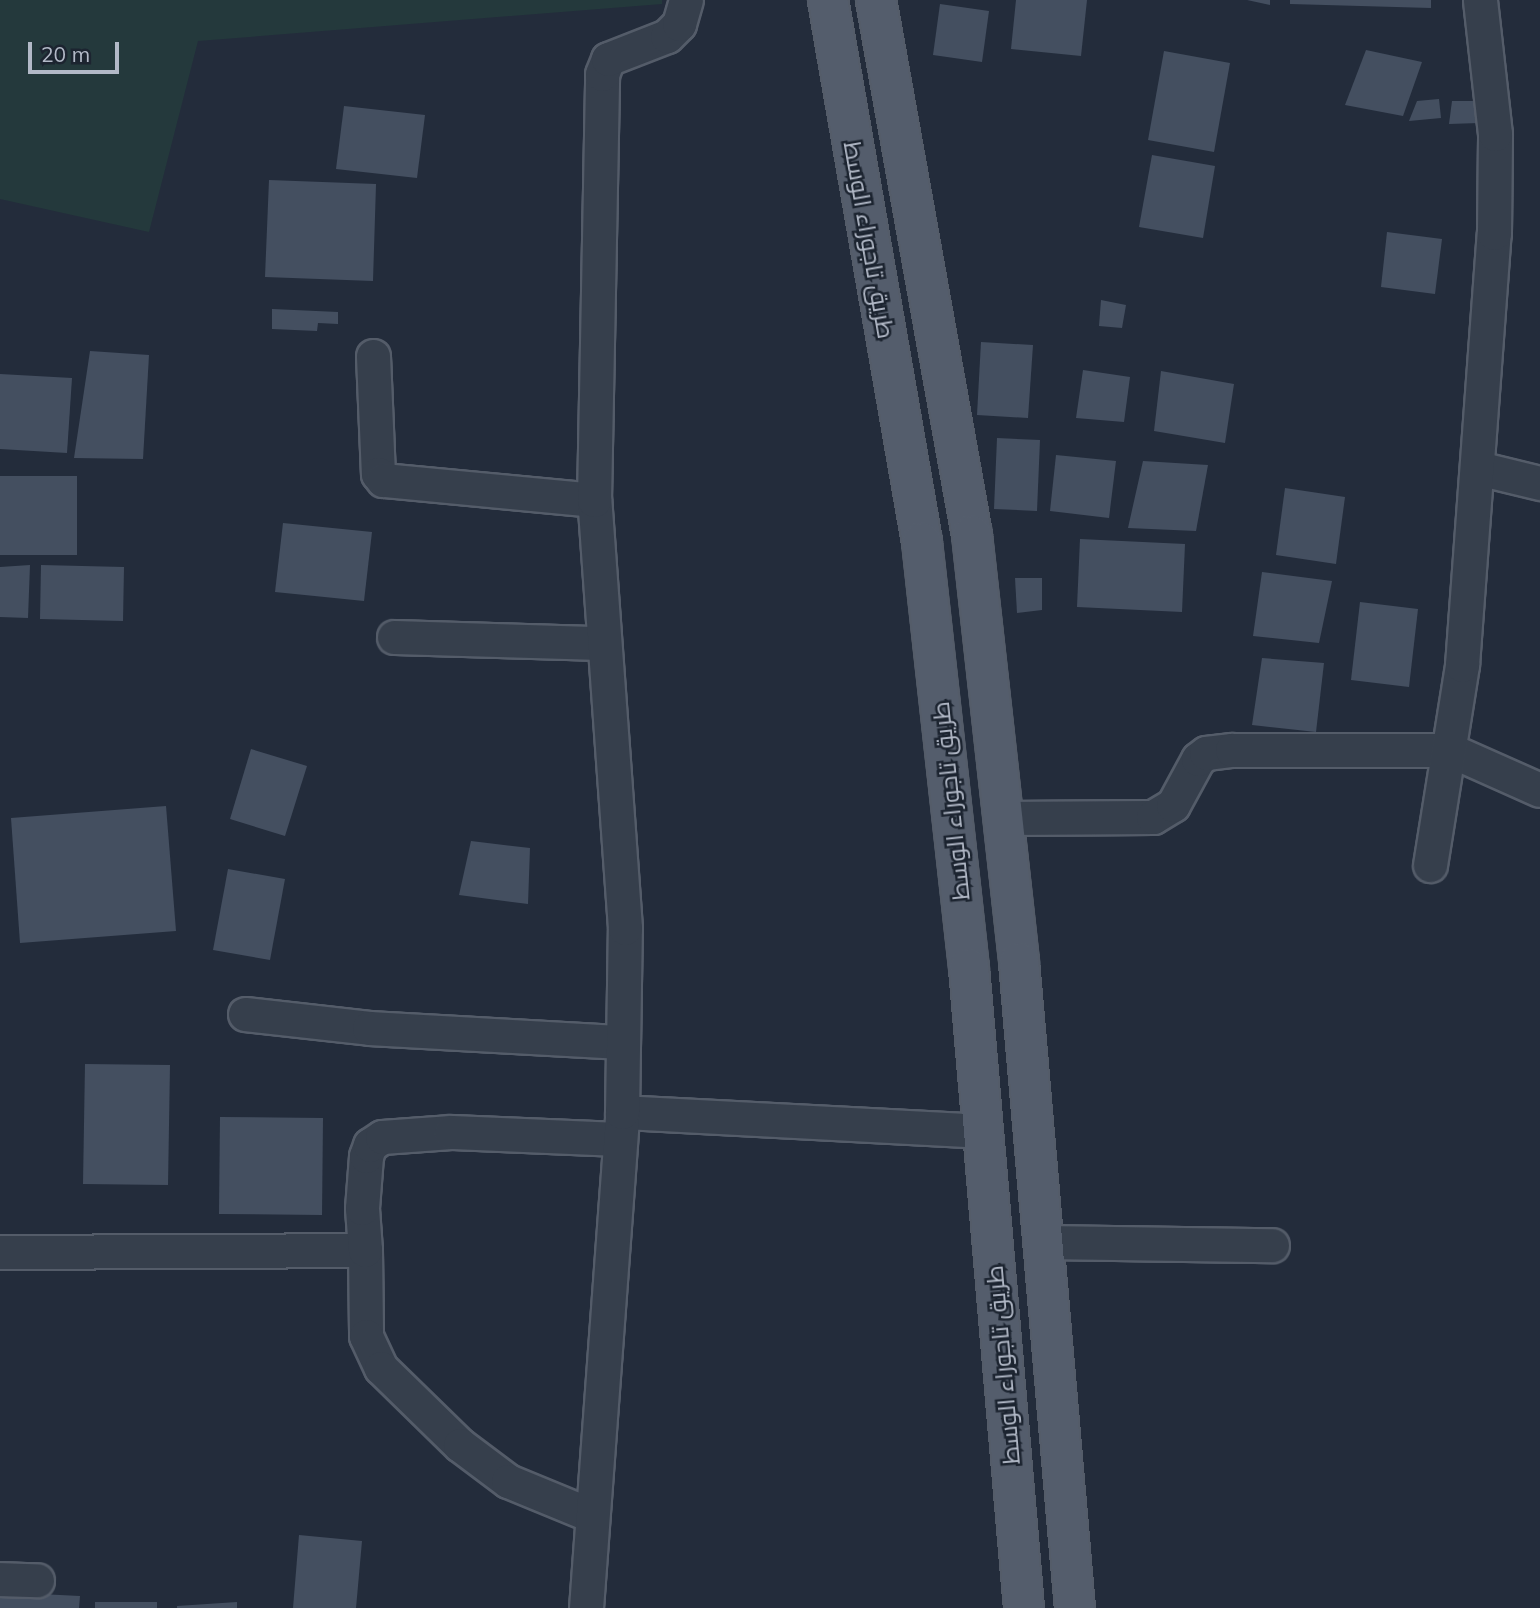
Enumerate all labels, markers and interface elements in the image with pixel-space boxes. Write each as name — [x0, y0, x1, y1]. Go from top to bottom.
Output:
scale bar — [32, 28, 122, 72]
text: 20 m — [41, 41, 90, 67]
street label: طريق تاجوراء الوسط — [837, 139, 901, 341]
street label: طريق تاجوراء الوسط — [926, 700, 976, 902]
street label: طريق تاجوراء الوسط — [980, 1264, 1026, 1466]

